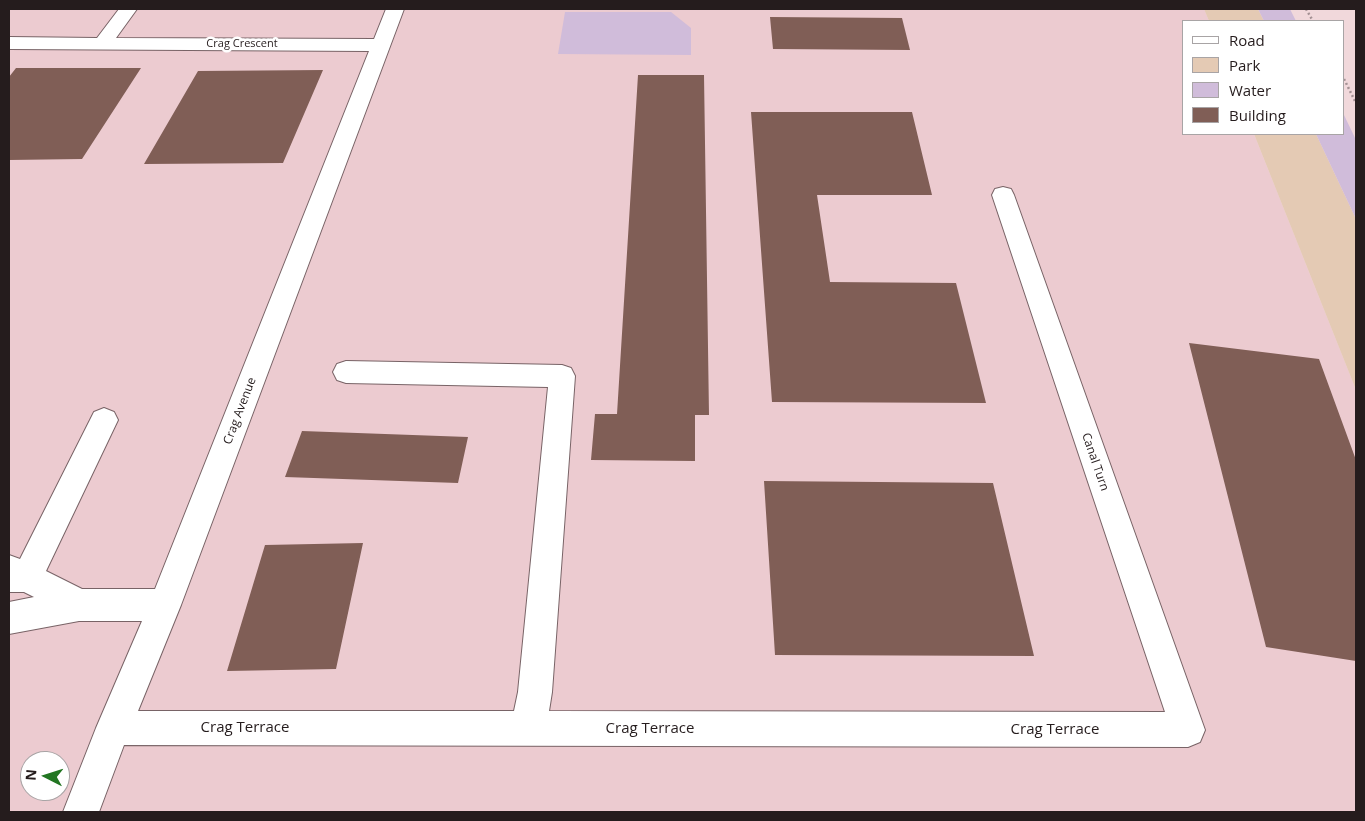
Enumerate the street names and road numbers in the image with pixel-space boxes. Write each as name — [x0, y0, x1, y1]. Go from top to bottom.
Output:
street label: Crag Crescent — [206, 37, 278, 51]
street label: Crag Avenue — [221, 375, 259, 447]
street label: Canal Turn — [1078, 431, 1112, 493]
street label: Crag Terrace — [201, 719, 289, 737]
street label: Crag Terrace — [606, 720, 694, 738]
street label: Crag Terrace — [1011, 721, 1099, 739]

